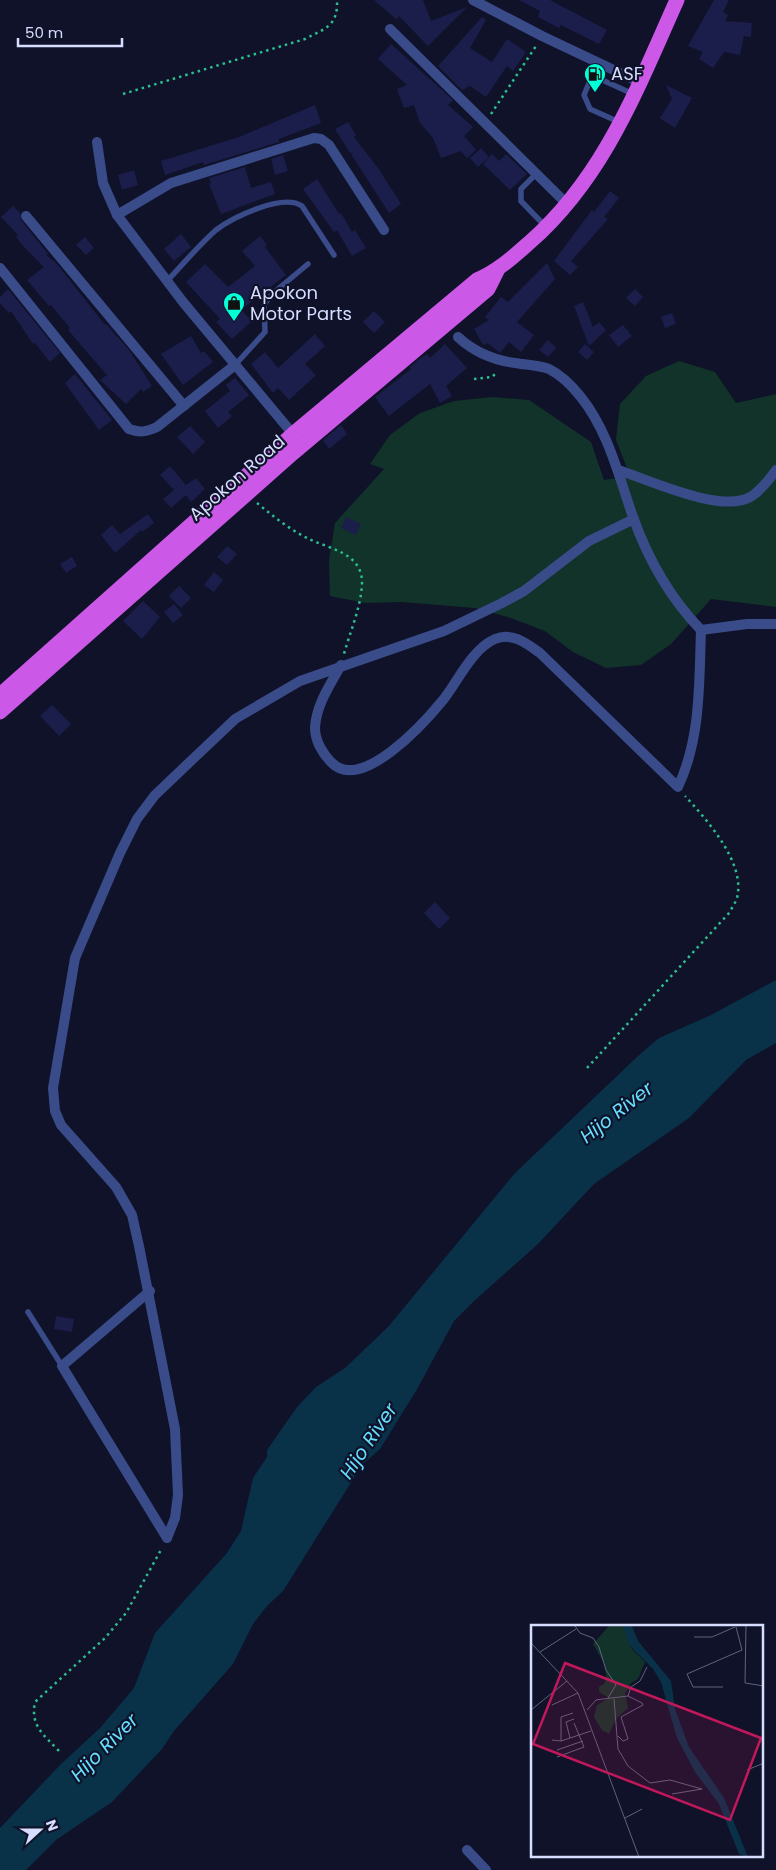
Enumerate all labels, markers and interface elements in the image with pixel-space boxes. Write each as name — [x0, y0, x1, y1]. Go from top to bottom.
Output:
scale bar — [18, 15, 121, 47]
text: 50 m — [25, 22, 63, 43]
place label: ASF — [611, 61, 643, 86]
fuel station icon: ASF — [583, 62, 607, 93]
place label: Apokon Motor Parts — [250, 280, 352, 326]
shop icon: Apokon Motor Parts — [222, 291, 246, 322]
street label: Apokon Road — [183, 429, 290, 526]
water label: Hijo River — [574, 1075, 659, 1150]
water label: Hijo River — [333, 1397, 404, 1485]
inset map — [531, 1625, 764, 1858]
water label: Hijo River — [64, 1707, 145, 1787]
north arrow — [15, 1805, 65, 1855]
text: N — [41, 1817, 63, 1834]

